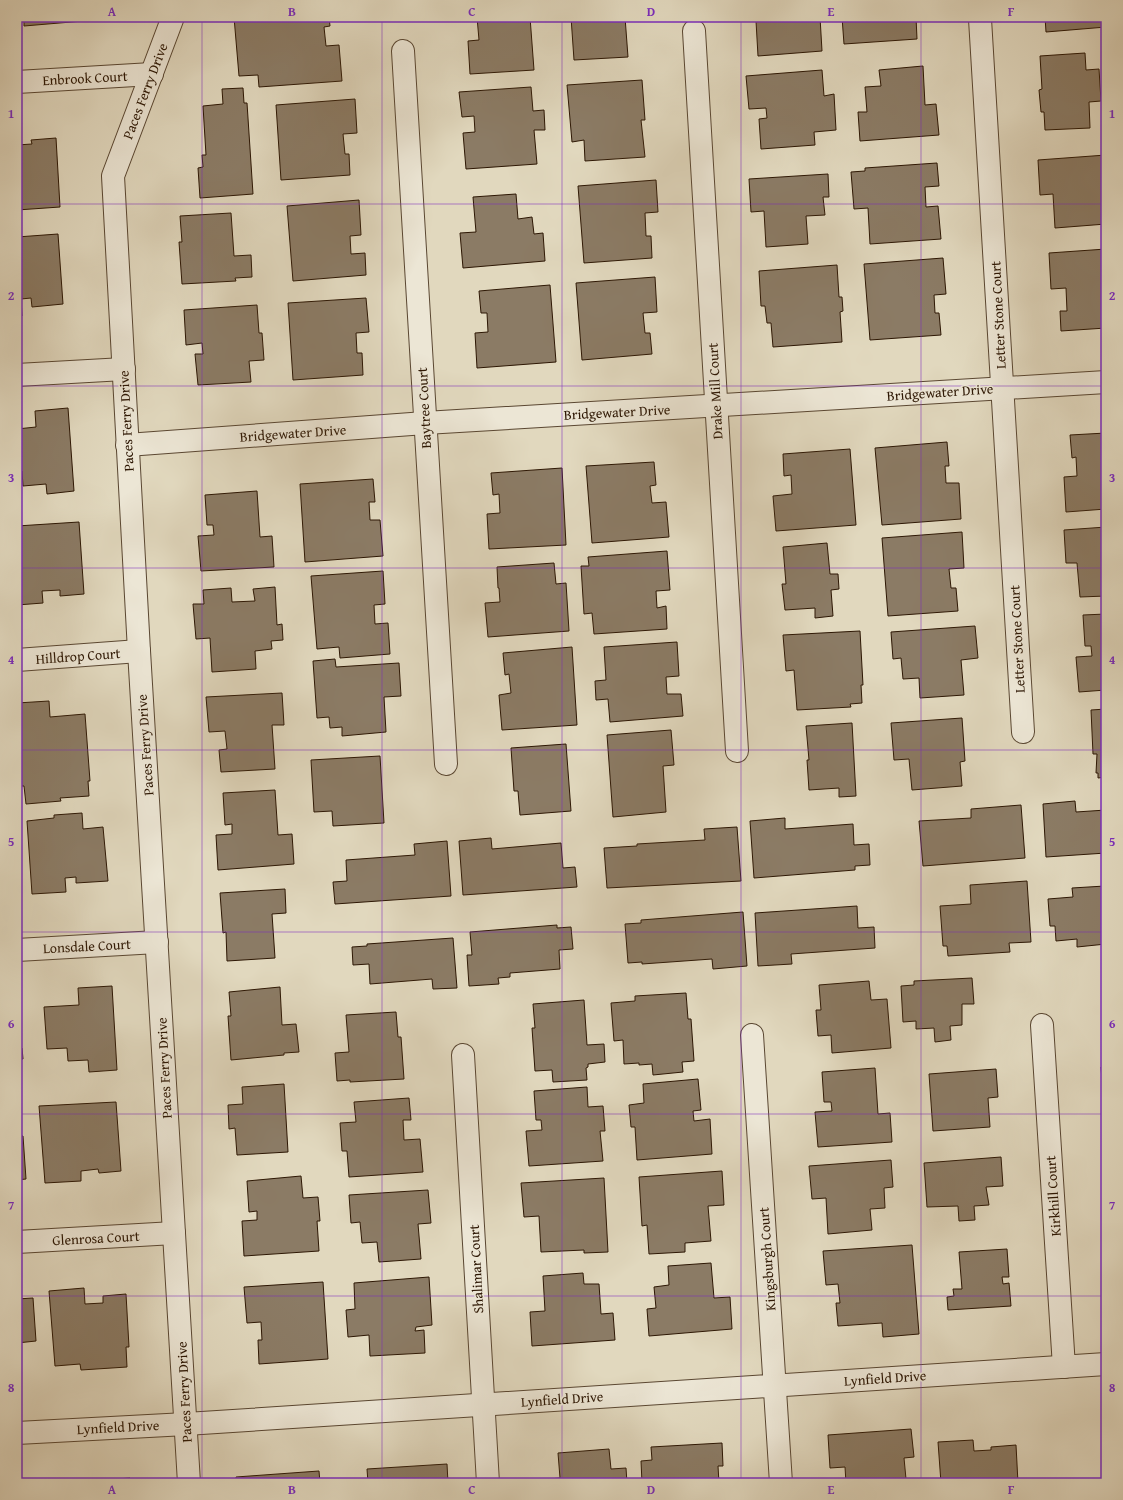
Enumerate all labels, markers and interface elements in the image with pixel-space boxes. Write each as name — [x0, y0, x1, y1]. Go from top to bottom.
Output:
text: A — [108, 2, 117, 21]
text: B — [288, 2, 296, 21]
text: C — [468, 2, 476, 21]
text: D — [647, 2, 655, 21]
text: E — [828, 2, 835, 21]
text: F — [1008, 2, 1015, 21]
street label: Paces Ferry Drive — [117, 40, 173, 142]
street label: Enbrook Court — [42, 66, 128, 90]
text: 1 — [8, 104, 14, 123]
text: 1 — [1109, 104, 1115, 123]
street label: Letter Stone Court — [985, 260, 1011, 370]
text: 2 — [8, 286, 15, 305]
text: 2 — [1109, 286, 1116, 305]
street label: Drake Mill Court — [702, 342, 728, 440]
street label: Baytree Court — [412, 367, 436, 449]
street label: Paces Ferry Drive — [113, 369, 139, 472]
street label: Bridgewater Drive — [886, 378, 994, 406]
street label: Bridgewater Drive — [563, 399, 671, 425]
street label: Bridgewater Drive — [239, 419, 347, 447]
text: 3 — [8, 468, 14, 487]
text: 3 — [1109, 468, 1115, 487]
street label: Letter Stone Court — [1004, 584, 1030, 694]
street label: Hilldrop Court — [35, 643, 121, 669]
text: 4 — [8, 650, 15, 669]
text: 4 — [1109, 650, 1116, 669]
street label: Paces Ferry Drive — [131, 693, 159, 796]
text: 5 — [8, 832, 15, 851]
text: 5 — [1109, 832, 1116, 851]
street label: Lonsdale Court — [42, 934, 132, 958]
text: 6 — [8, 1014, 15, 1033]
text: 6 — [1109, 1014, 1116, 1033]
street label: Paces Ferry Drive — [151, 1016, 177, 1119]
street label: Kirkhill Court — [1040, 1155, 1066, 1237]
text: 7 — [8, 1196, 15, 1215]
text: 7 — [1109, 1196, 1116, 1215]
street label: Kingsburgh Court — [753, 1206, 781, 1312]
street label: Shalimar Court — [464, 1224, 488, 1314]
street label: Glenrosa Court — [52, 1226, 140, 1250]
street label: Paces Ferry Drive — [171, 1340, 197, 1443]
street label: Lynfield Drive — [843, 1365, 927, 1391]
text: 8 — [8, 1378, 15, 1397]
text: 8 — [1109, 1378, 1116, 1397]
street label: Lynfield Drive — [520, 1386, 604, 1412]
street label: Lynfield Drive — [76, 1415, 160, 1439]
text: A — [108, 1480, 117, 1499]
text: B — [288, 1480, 296, 1499]
text: C — [468, 1480, 476, 1499]
text: D — [647, 1480, 655, 1499]
text: E — [828, 1480, 835, 1499]
text: F — [1008, 1480, 1015, 1499]

